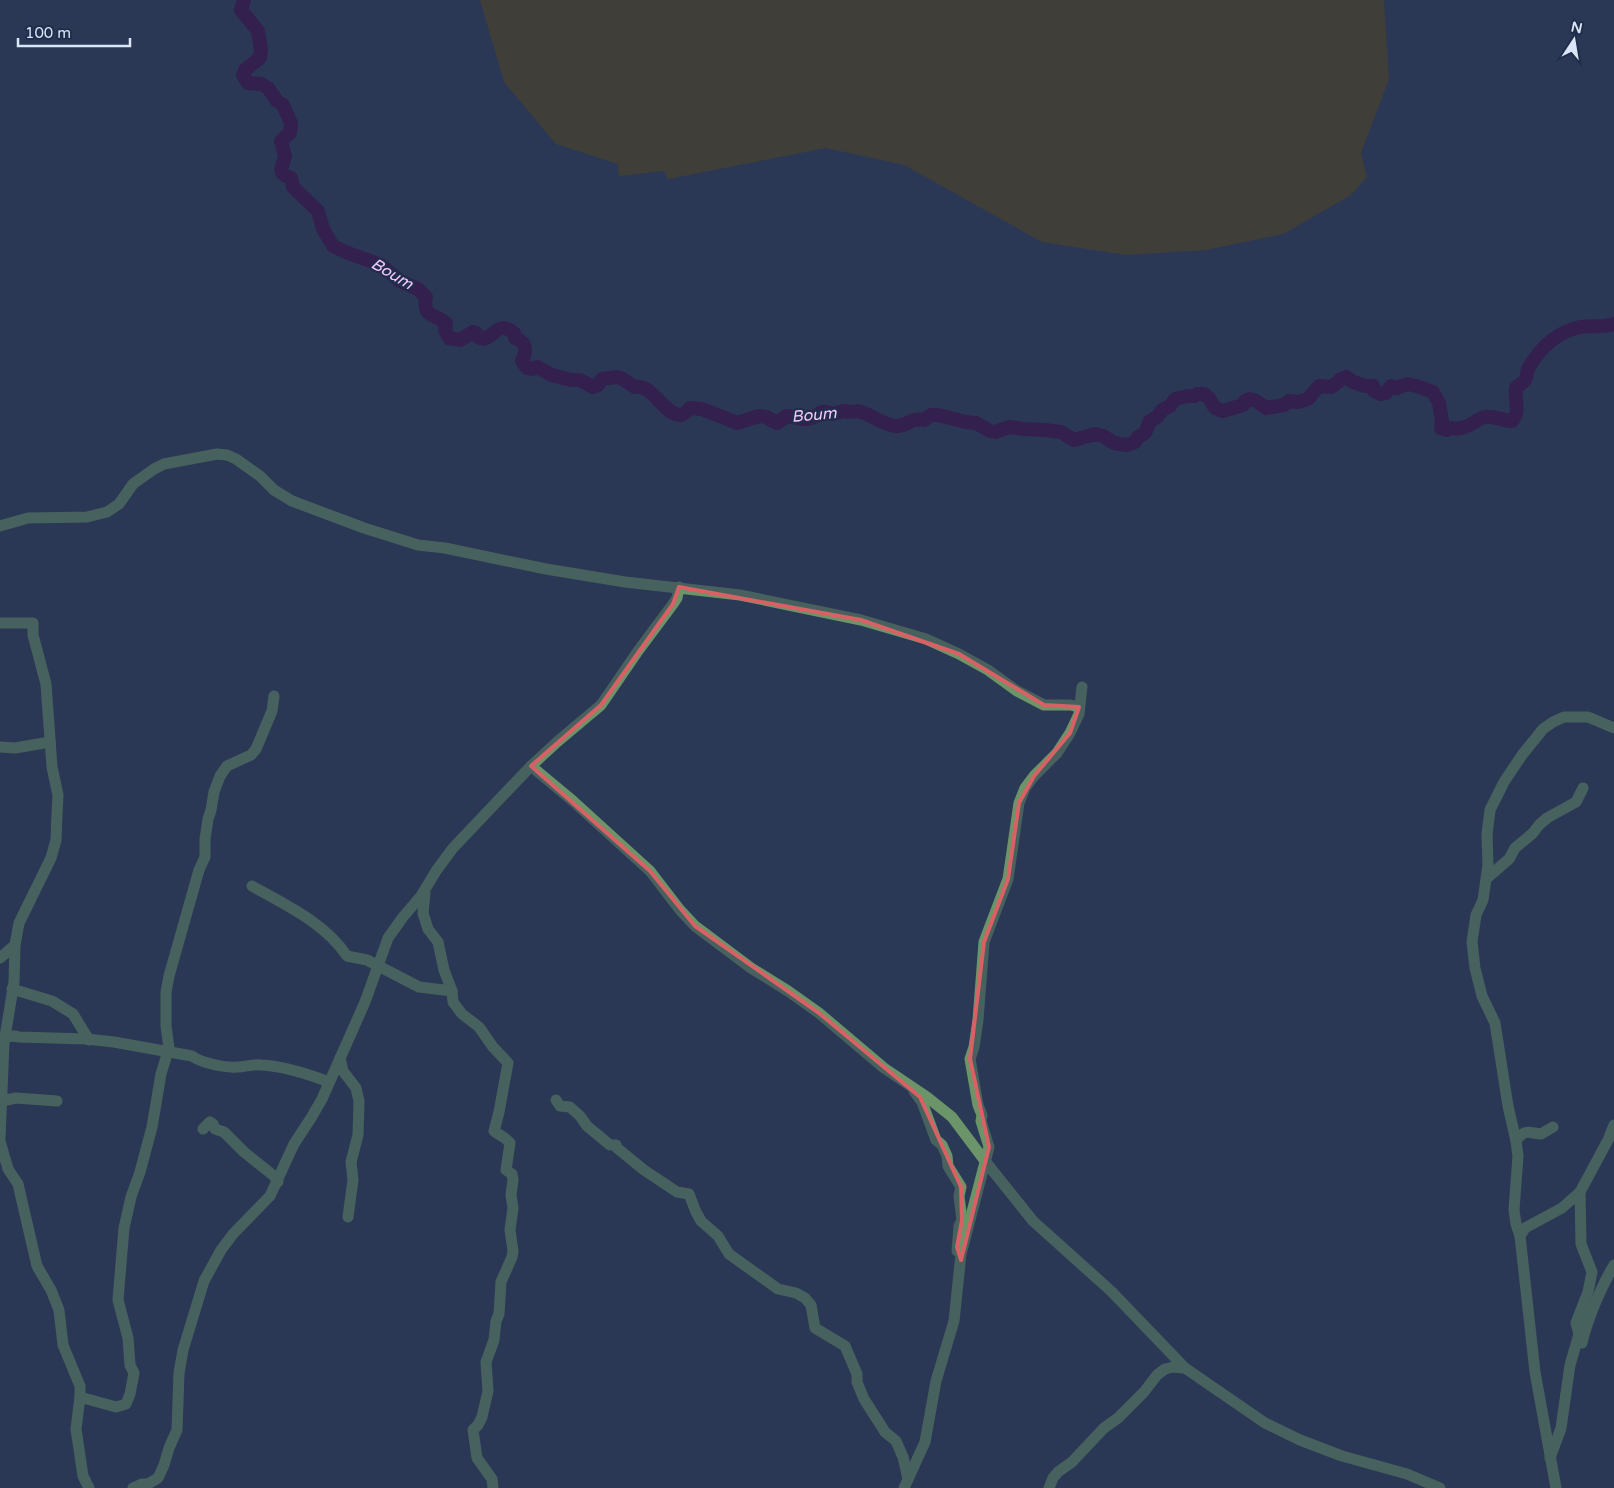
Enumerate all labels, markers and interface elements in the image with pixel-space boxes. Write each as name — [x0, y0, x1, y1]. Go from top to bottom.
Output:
scale bar — [18, 15, 130, 47]
north arrow — [1549, 15, 1599, 65]
text: N — [1569, 18, 1584, 37]
text: 100 m — [25, 24, 71, 42]
water label: Boum — [367, 254, 417, 294]
water label: Boum — [791, 403, 838, 427]

